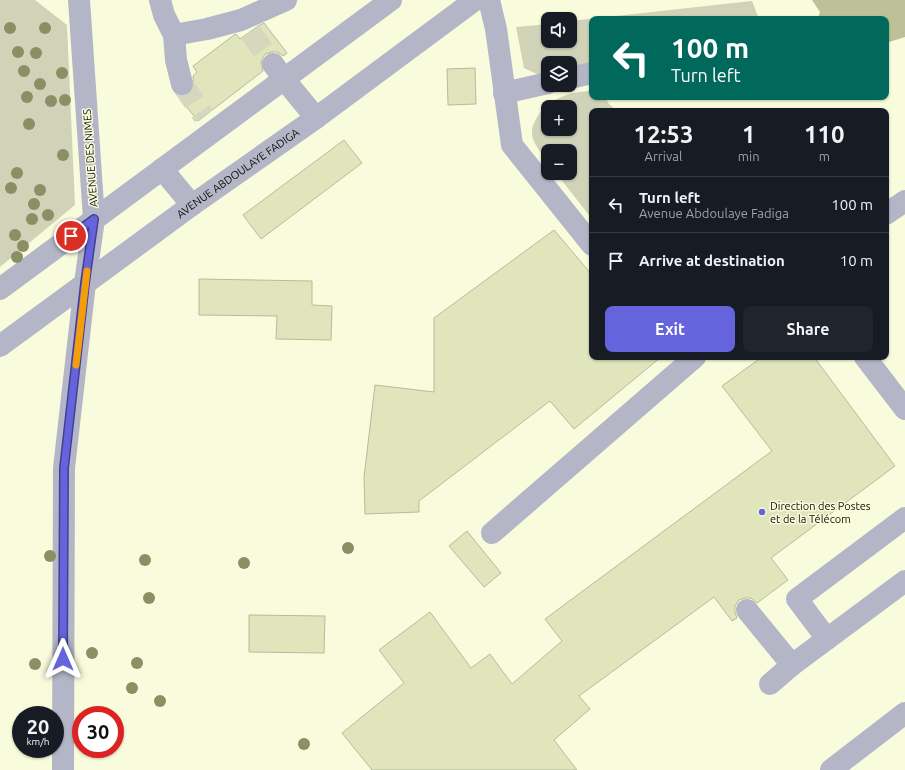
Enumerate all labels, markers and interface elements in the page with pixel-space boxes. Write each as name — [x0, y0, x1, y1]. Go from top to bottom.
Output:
map controls — [541, 12, 577, 180]
button: sound — [541, 12, 577, 48]
icon: left — [605, 32, 657, 84]
text: 100 m — [671, 32, 749, 63]
button: layers — [541, 56, 577, 92]
text: Turn left — [671, 65, 741, 85]
button: + — [541, 100, 577, 136]
street label: AVENUE DES NIMES — [81, 108, 99, 207]
text: 12:53 — [633, 121, 693, 148]
text: 1 — [742, 121, 755, 148]
text: 110 — [804, 121, 845, 148]
street label: AVENUE ABDOULAYE FADIGA — [174, 125, 302, 220]
button: − — [541, 144, 577, 180]
text: Arrival — [644, 149, 682, 163]
text: min — [738, 149, 760, 163]
text: m — [819, 149, 830, 163]
text: Turn left — [639, 189, 700, 206]
icon: left — [605, 194, 627, 216]
text: 100 m — [831, 196, 873, 213]
text: Avenue Abdoulaye Fadiga — [639, 206, 789, 220]
pin — [54, 219, 88, 253]
icon: arrive — [60, 225, 82, 247]
icon: arrive — [605, 250, 627, 272]
text: Arrive at destination — [639, 252, 785, 269]
text: 10 m — [840, 252, 873, 269]
button: Exit — [605, 306, 735, 352]
button: Share — [743, 306, 873, 352]
place label: Direction des Postes et de la Télécom — [770, 500, 871, 525]
marker: Direction des Postes et de la Télécom — [757, 507, 767, 517]
position arrow — [42, 638, 84, 680]
speed limit sign: 30 — [72, 706, 124, 758]
text: 20 — [27, 715, 49, 738]
text: km/h — [26, 736, 50, 747]

